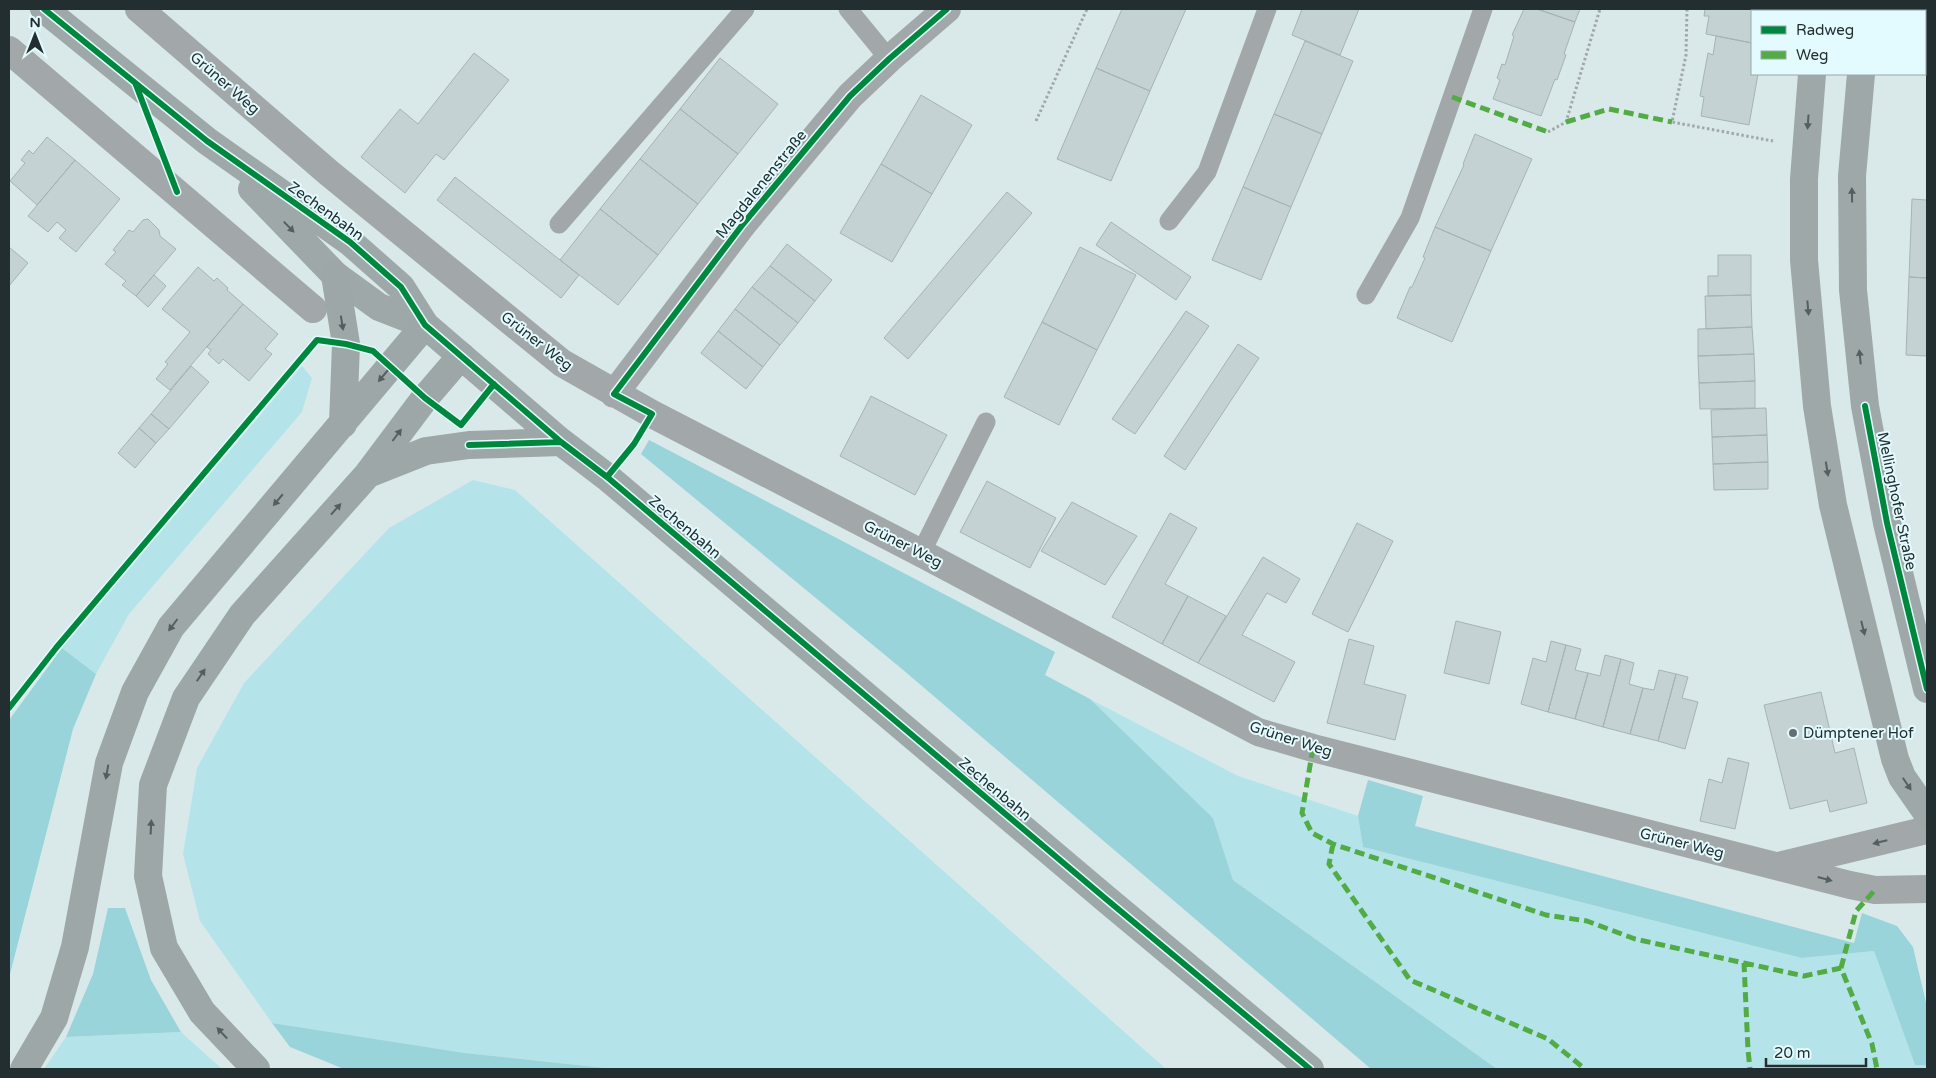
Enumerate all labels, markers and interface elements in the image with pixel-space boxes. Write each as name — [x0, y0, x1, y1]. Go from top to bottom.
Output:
north arrow — [10, 10, 60, 60]
legend — [1751, 10, 1926, 75]
text: N — [29, 14, 41, 31]
text: Radweg — [1796, 21, 1854, 39]
text: Weg — [1796, 46, 1828, 64]
street label: Grüner Weg — [187, 48, 263, 118]
one-way arrow — [1804, 115, 1812, 131]
street label: Magdalenenstraße — [712, 126, 810, 242]
street label: Zechenbahn — [285, 178, 367, 244]
one-way arrow — [1848, 187, 1856, 203]
one-way arrow — [283, 221, 295, 233]
one-way arrow — [1804, 301, 1812, 317]
street label: Grüner Weg — [498, 307, 576, 375]
one-way arrow — [339, 315, 347, 331]
one-way arrow — [1856, 349, 1864, 365]
one-way arrow — [377, 369, 388, 382]
one-way arrow — [392, 428, 402, 442]
street label: Mellinghofer Straße — [1874, 430, 1920, 572]
one-way arrow — [1824, 462, 1832, 478]
street label: Zechenbahn — [645, 492, 725, 562]
one-way arrow — [272, 494, 283, 507]
one-way arrow — [331, 503, 342, 516]
street label: Grüner Weg — [861, 516, 945, 572]
one-way arrow — [168, 618, 179, 631]
one-way arrow — [1859, 620, 1867, 635]
one-way arrow — [196, 669, 206, 682]
street label: Grüner Weg — [1247, 717, 1335, 761]
place label: Dümptener Hof — [1803, 724, 1914, 742]
marker: Dümptener Hof — [1787, 727, 1799, 739]
street label: Zechenbahn — [955, 754, 1035, 824]
one-way arrow — [103, 764, 111, 780]
one-way arrow — [1902, 777, 1912, 790]
one-way arrow — [147, 819, 155, 835]
street label: Grüner Weg — [1638, 824, 1726, 862]
one-way arrow — [1872, 838, 1888, 846]
one-way arrow — [1818, 875, 1833, 883]
one-way arrow — [217, 1027, 228, 1040]
scale bar — [1766, 1036, 1866, 1068]
text: 20 m — [1774, 1044, 1811, 1062]

